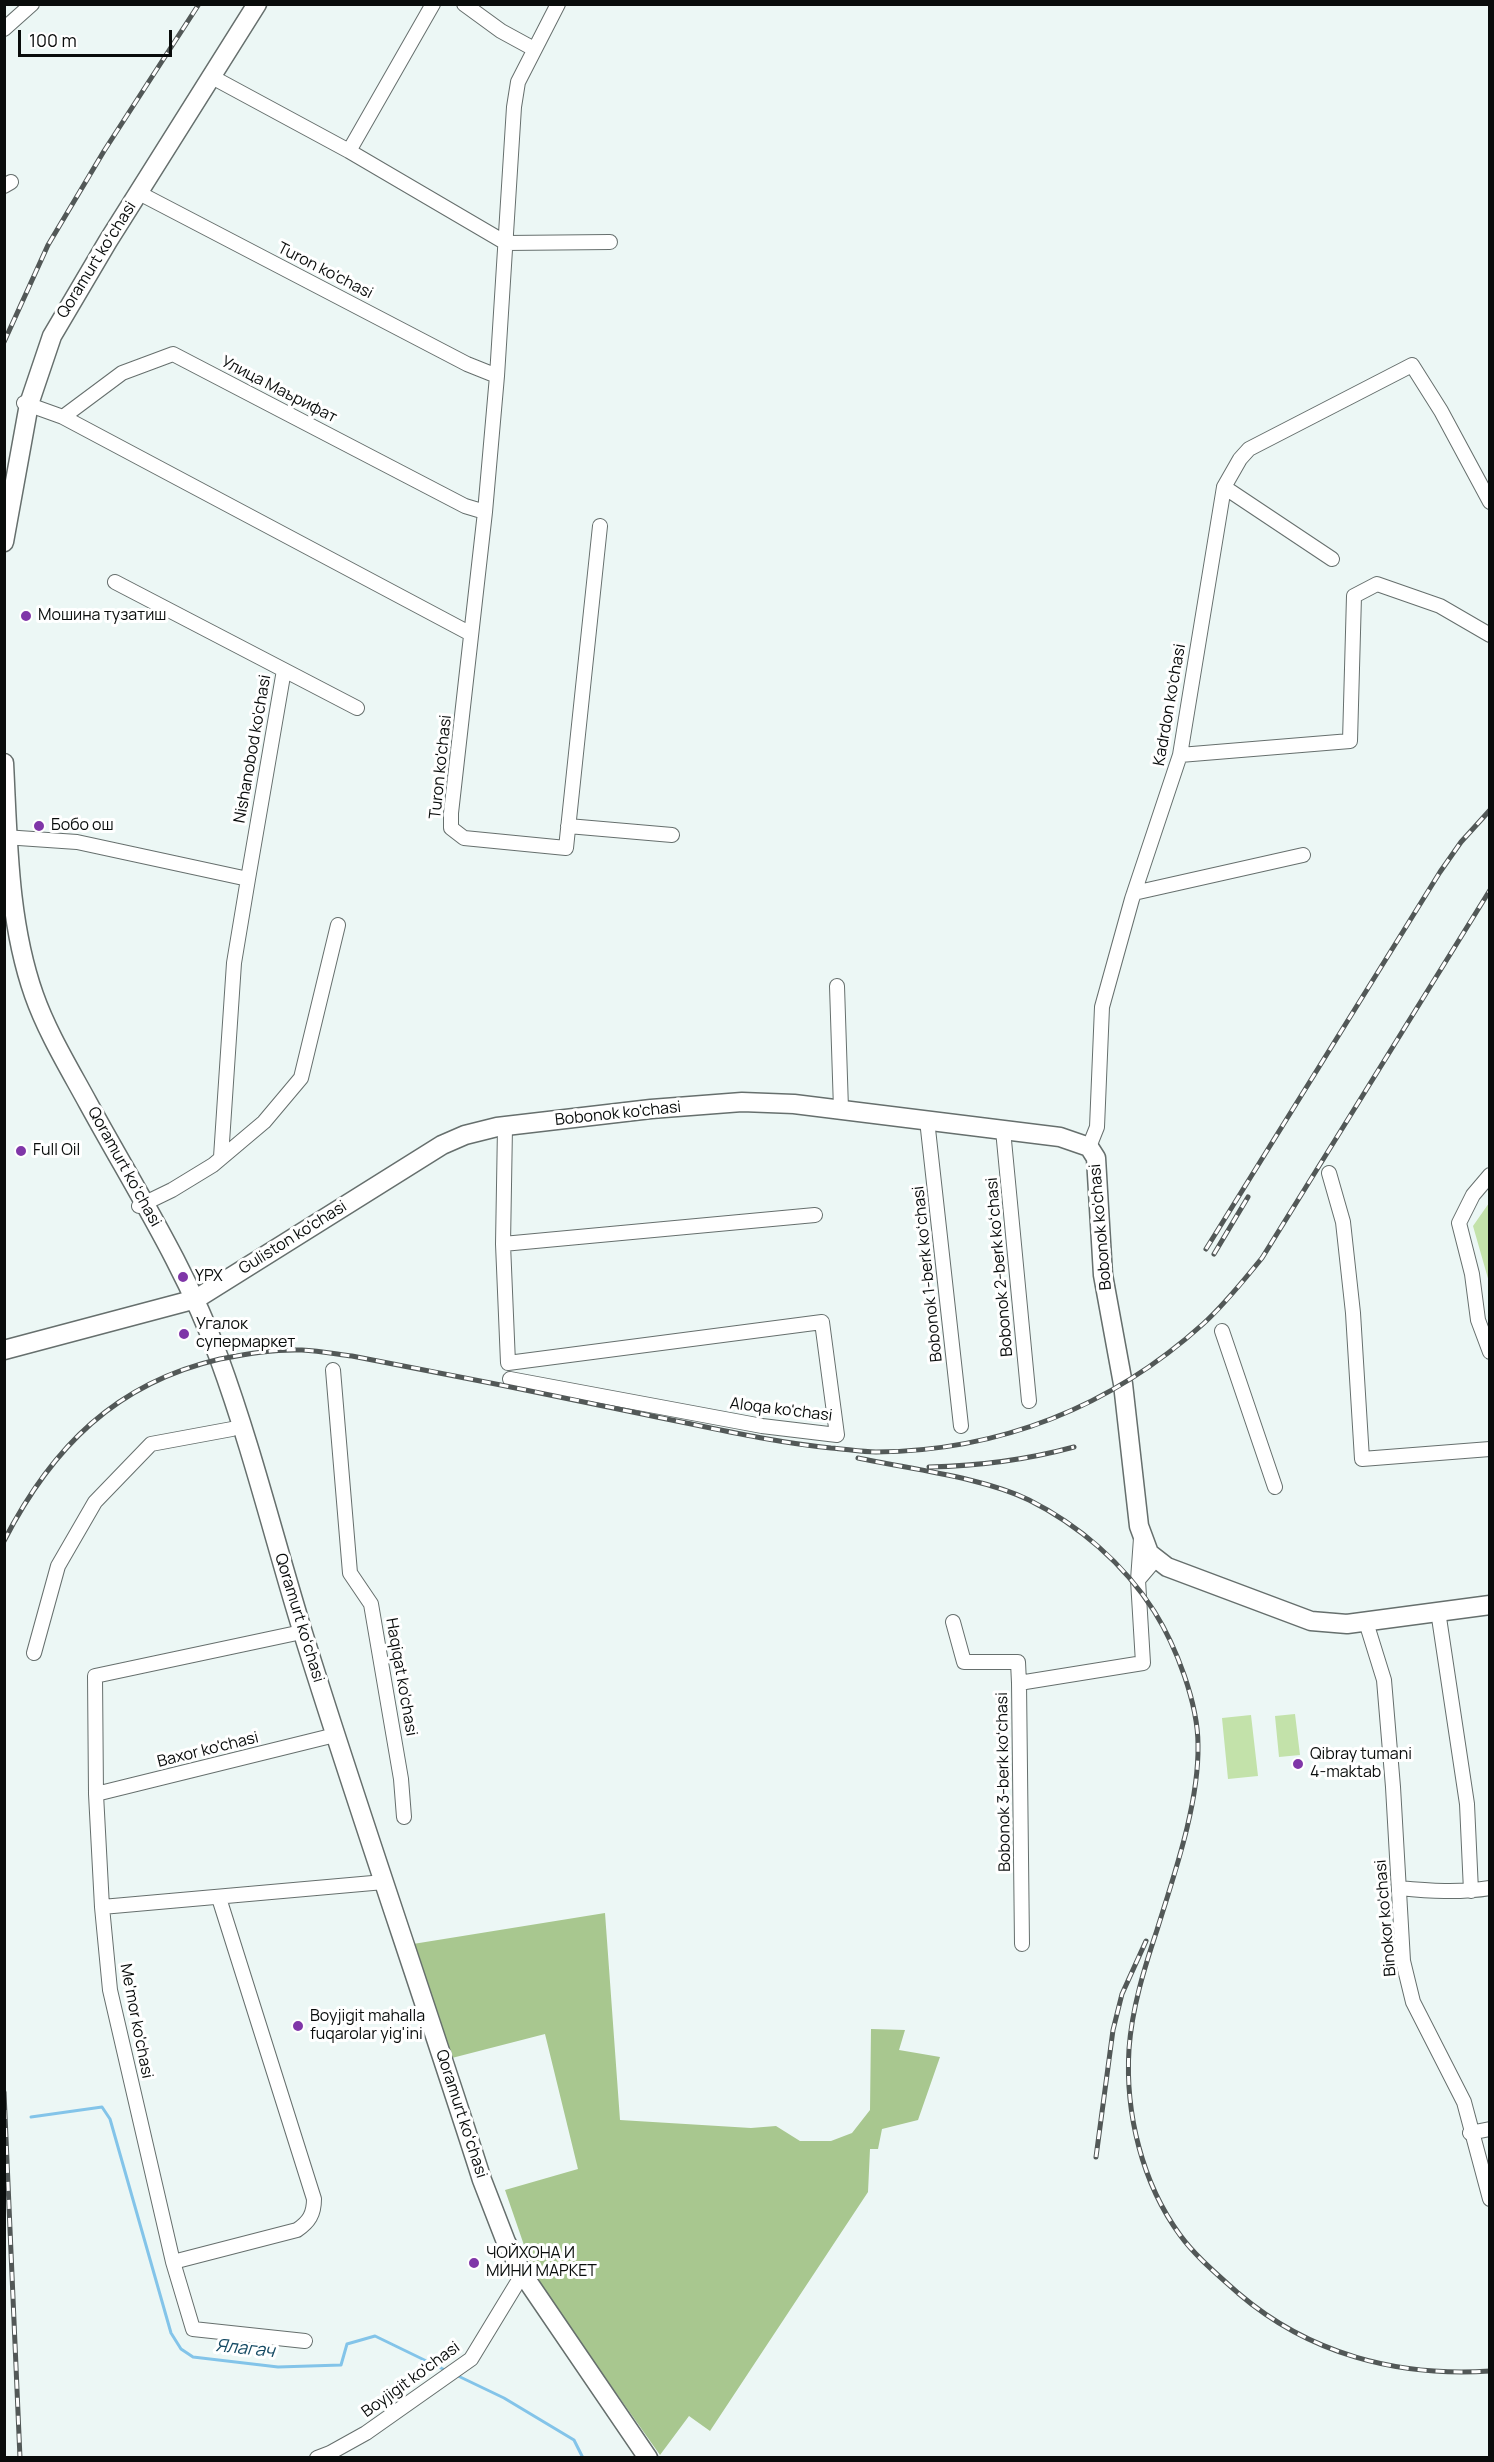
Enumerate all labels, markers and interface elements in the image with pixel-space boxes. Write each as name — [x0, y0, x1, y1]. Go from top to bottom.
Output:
scale bar — [21, 18, 176, 56]
text: 100 m — [29, 28, 77, 52]
street label: Qoramurt koʻchasi — [53, 198, 141, 322]
street label: Turon ko'chasi — [274, 239, 376, 303]
street label: Улица Маърифат — [218, 353, 340, 427]
place label: Мошина тузатиш — [38, 606, 166, 626]
marker: Мошина тузатиш — [19, 609, 33, 623]
street label: Kadrdon ko'chasi — [1150, 642, 1190, 768]
street label: Nishanobod ko'chasi — [230, 673, 276, 825]
street label: Turon ko'chasi — [426, 714, 456, 820]
place label: Бобо ош — [51, 816, 114, 836]
marker: Бобо ош — [32, 819, 46, 833]
street label: Bobonok ko'chasi — [554, 1098, 682, 1130]
street label: Qoramurt koʻchasi — [83, 1104, 165, 1230]
place label: Full Oil — [33, 1141, 80, 1161]
marker: Full Oil — [14, 1144, 28, 1158]
street label: Bobonok ko'chasi — [1086, 1163, 1116, 1291]
street label: Bobonok 2-berk koʻchasi — [983, 1177, 1017, 1357]
street label: Bobonok 1-berk koʻchasi — [909, 1185, 947, 1363]
street label: Guliston ko'chasi — [236, 1197, 350, 1279]
place label: YPX — [195, 1267, 223, 1287]
marker: YPX — [176, 1270, 190, 1284]
place label: Угалок супермаркет — [196, 1315, 295, 1353]
marker: Угалок супермаркет — [177, 1327, 191, 1341]
street label: Aloqa ko'chasi — [729, 1394, 833, 1426]
street label: Qoramurt koʻchasi — [270, 1551, 328, 1685]
street label: Haqiqat ko'chasi — [381, 1617, 421, 1737]
street label: Bobonok 3-berk koʻchasi — [993, 1692, 1015, 1872]
street label: Baxor ko'chasi — [155, 1728, 261, 1772]
place label: Qibray tumani 4-maktab — [1310, 1745, 1412, 1783]
marker: Qibray tumani 4-maktab — [1291, 1757, 1305, 1771]
street label: Binokor ko'chasi — [1371, 1859, 1401, 1977]
street label: Me'mor ko'chasi — [115, 1962, 157, 2080]
place label: Boyjigit mahalla fuqarolar yig'ini — [310, 2007, 425, 2045]
marker: Boyjigit mahalla fuqarolar yig'ini — [291, 2019, 305, 2033]
street label: Qoramurt koʻchasi — [431, 2047, 491, 2181]
place label: ЧОЙХОНА И МИНИ МАРКЕТ — [486, 2244, 597, 2282]
marker: ЧОЙХОНА И МИНИ МАРКЕТ — [467, 2256, 481, 2270]
water label: Ялагач — [214, 2335, 276, 2363]
street label: Boyjigit ko'chasi — [358, 2338, 464, 2422]

